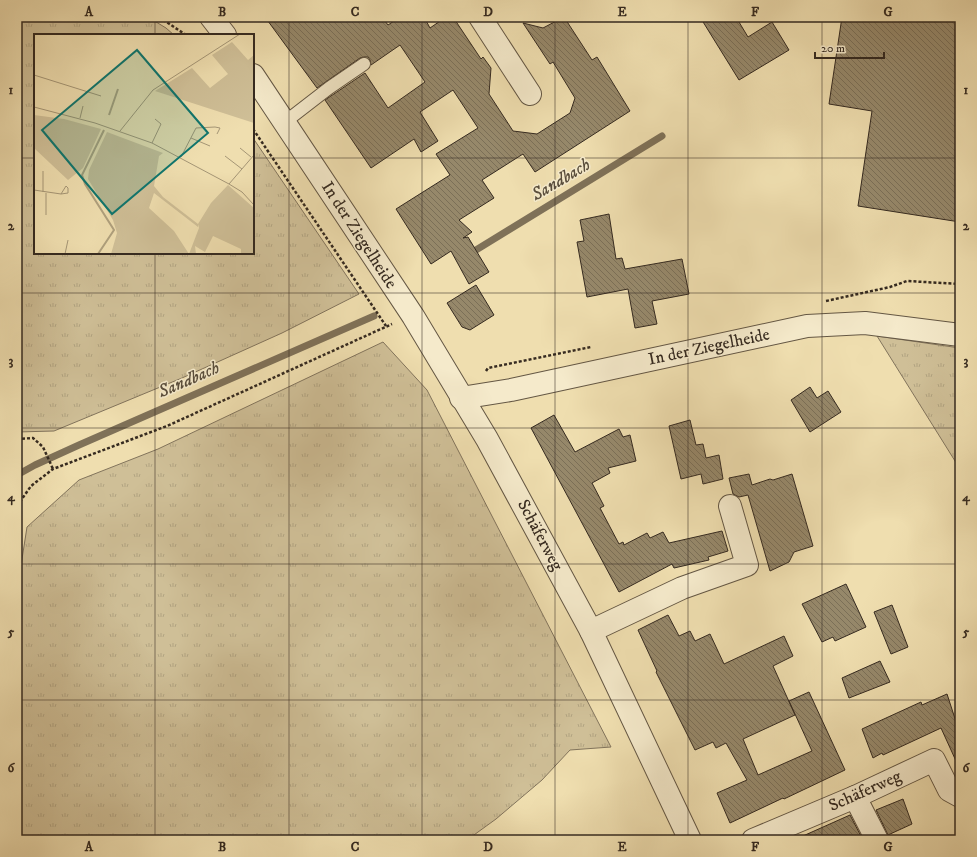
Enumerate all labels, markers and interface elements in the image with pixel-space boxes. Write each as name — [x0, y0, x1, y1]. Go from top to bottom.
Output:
text: A — [84, 4, 94, 20]
text: B — [218, 4, 226, 20]
text: C — [351, 4, 360, 20]
text: D — [483, 4, 493, 20]
text: E — [617, 4, 627, 20]
text: F — [751, 4, 760, 20]
text: G — [883, 4, 893, 20]
inset map — [34, 34, 254, 254]
scale bar — [815, 34, 884, 60]
text: 20 m — [821, 41, 845, 56]
text: 1 — [9, 82, 14, 98]
text: 1 — [964, 82, 969, 98]
water label: Sandbach — [527, 154, 595, 207]
street label: In der Ziegelheide — [316, 177, 402, 293]
text: 2 — [8, 218, 15, 234]
text: 2 — [963, 218, 970, 234]
street label: In der Ziegelheide — [646, 323, 772, 371]
text: 3 — [9, 353, 14, 369]
text: 3 — [964, 353, 969, 369]
water label: Sandbach — [154, 357, 223, 404]
text: 4 — [6, 489, 15, 506]
text: 4 — [961, 489, 970, 506]
street label: Schäferweg — [512, 496, 568, 575]
text: 5 — [7, 624, 15, 640]
text: 5 — [962, 624, 970, 640]
text: 6 — [8, 760, 16, 776]
text: 6 — [963, 760, 971, 776]
street label: Schäferweg — [825, 765, 905, 817]
text: A — [84, 839, 94, 855]
text: B — [218, 839, 226, 855]
text: C — [351, 839, 360, 855]
text: D — [483, 839, 493, 855]
text: E — [617, 839, 627, 855]
text: F — [751, 839, 760, 855]
text: G — [883, 839, 893, 855]

